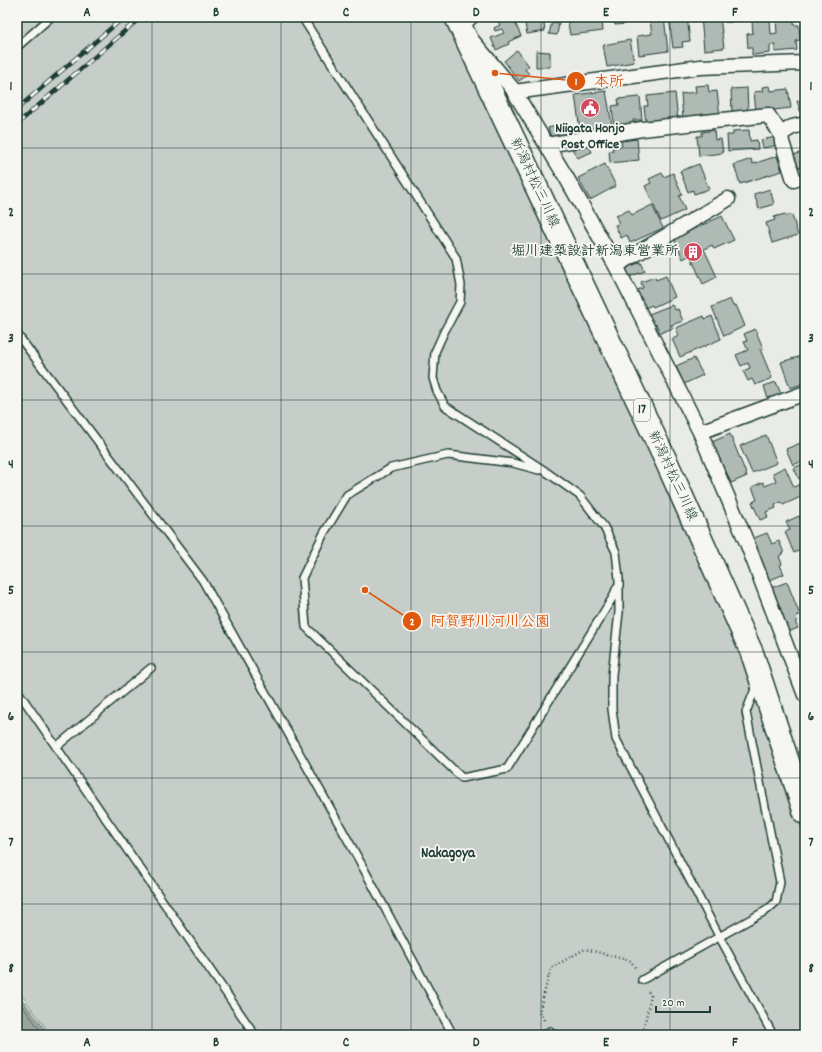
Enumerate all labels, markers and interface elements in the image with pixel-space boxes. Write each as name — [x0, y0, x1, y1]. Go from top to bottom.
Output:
text: A — [83, 4, 91, 23]
text: B — [213, 4, 219, 23]
text: C — [343, 4, 350, 23]
text: D — [473, 4, 480, 23]
text: E — [603, 4, 610, 23]
text: F — [732, 4, 738, 23]
callout: 本所 — [566, 68, 632, 95]
text: 本所 — [594, 72, 624, 94]
text: 1 — [575, 74, 578, 91]
text: 1 — [10, 78, 13, 97]
text: 1 — [810, 78, 813, 97]
public building icon: Niigata Honjo Post Office — [579, 97, 601, 119]
place label: Niigata Honjo Post Office — [555, 119, 625, 155]
street label: 新潟村松三川線 — [504, 134, 564, 232]
text: 2 — [8, 204, 14, 223]
text: 2 — [808, 204, 814, 223]
building icon: 堀川建築設計新潟東営業所 — [682, 241, 704, 263]
place label: 堀川建築設計新潟東営業所 — [511, 242, 679, 262]
text: 3 — [8, 330, 14, 349]
text: 3 — [808, 330, 814, 349]
road number: 17 — [634, 399, 650, 421]
street label: 新潟村松三川線 — [642, 427, 702, 525]
text: 4 — [8, 456, 14, 475]
text: 4 — [808, 456, 814, 475]
text: 5 — [8, 582, 14, 601]
text: 5 — [808, 582, 814, 601]
callout: 阿賀野川河川公園 — [402, 607, 558, 634]
text: 阿賀野川河川公園 — [430, 612, 550, 634]
text: 2 — [409, 614, 415, 631]
text: 6 — [8, 708, 15, 727]
text: 6 — [808, 708, 815, 727]
text: 7 — [9, 834, 14, 853]
text: 7 — [809, 834, 814, 853]
district label: Nakagoya — [421, 843, 476, 865]
text: 8 — [8, 960, 14, 979]
text: 8 — [808, 960, 814, 979]
scale bar — [656, 988, 710, 1014]
text: 20 m — [662, 995, 685, 1012]
text: A — [83, 1034, 91, 1052]
text: B — [213, 1034, 219, 1052]
text: C — [343, 1034, 350, 1052]
text: D — [473, 1034, 480, 1052]
text: E — [603, 1034, 610, 1052]
text: F — [732, 1034, 738, 1052]

